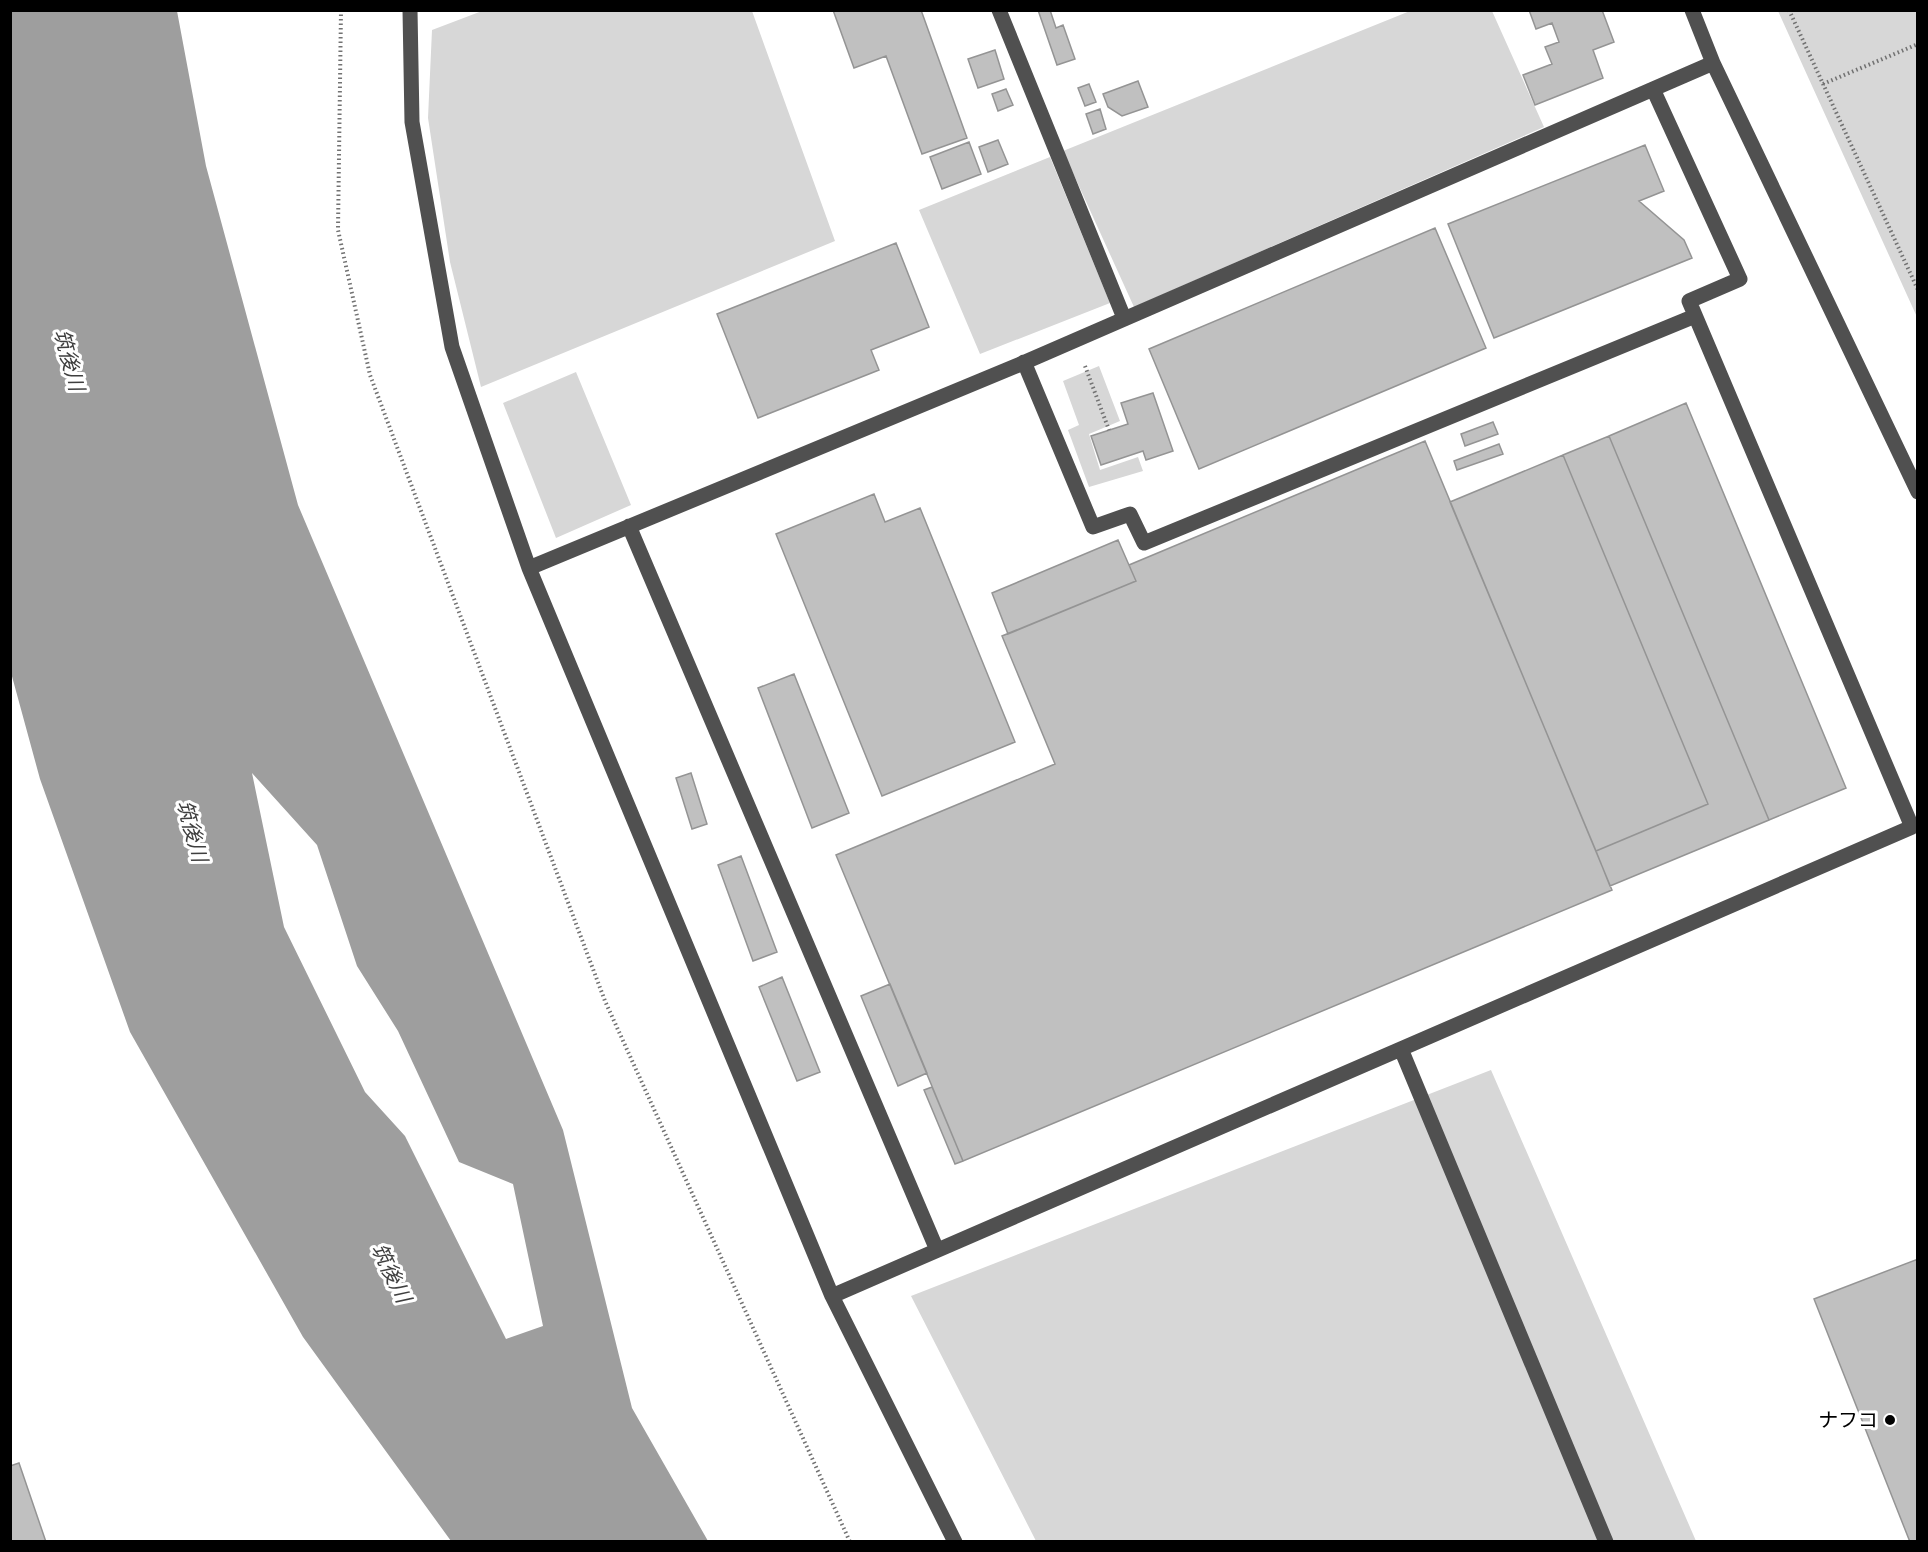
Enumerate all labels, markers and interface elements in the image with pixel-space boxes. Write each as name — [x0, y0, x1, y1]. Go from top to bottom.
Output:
water label: 筑後川 — [48, 326, 90, 396]
water label: 筑後川 — [171, 797, 213, 867]
water label: 筑後川 — [366, 1239, 417, 1309]
place label: ナフコ — [1818, 1408, 1878, 1432]
marker: ナフコ — [1883, 1413, 1897, 1427]

